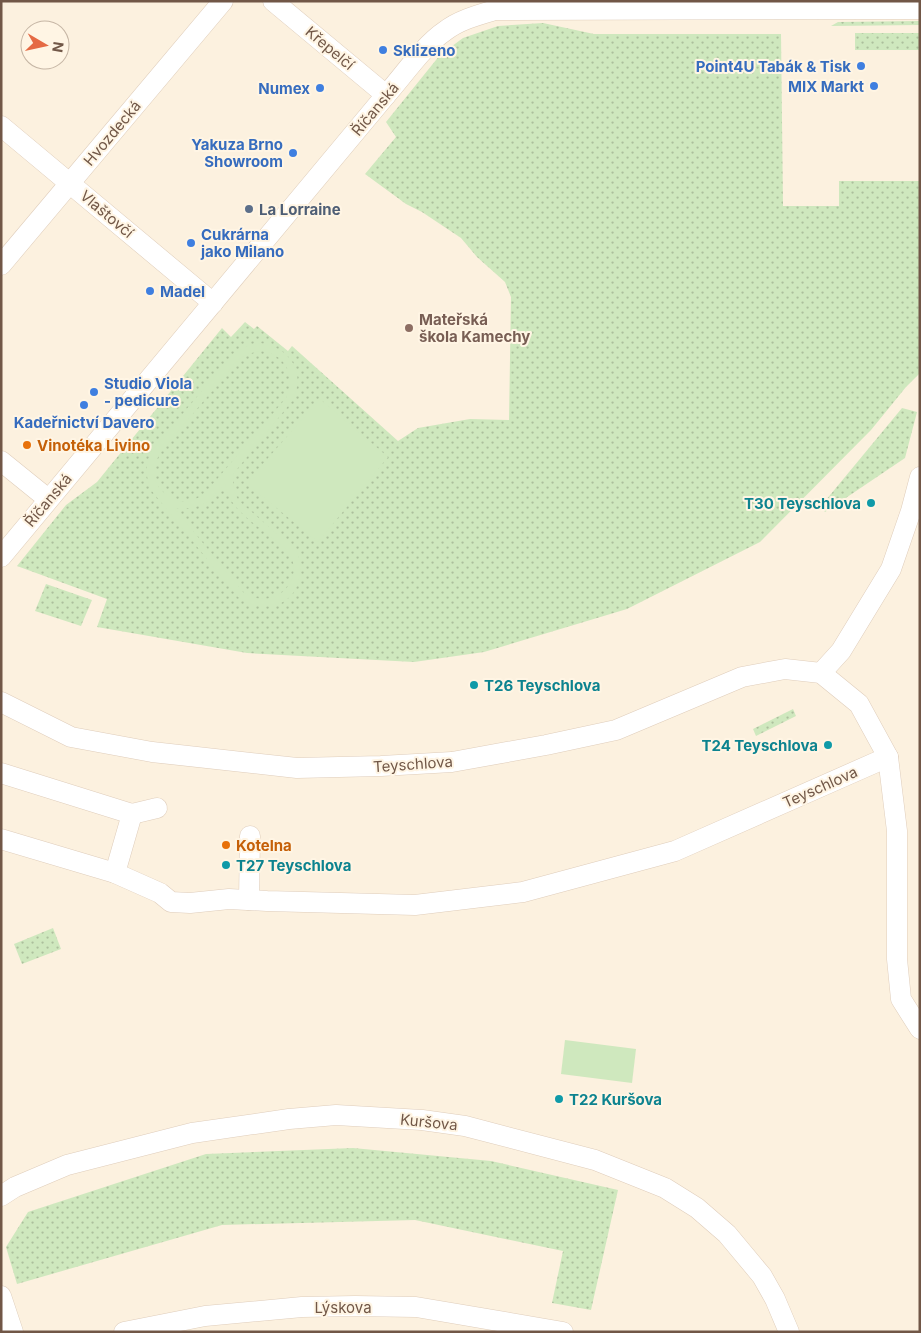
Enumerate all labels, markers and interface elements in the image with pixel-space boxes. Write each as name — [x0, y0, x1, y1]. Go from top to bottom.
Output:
north arrow — [20, 20, 70, 70]
street label: Křepelčí — [302, 22, 359, 74]
text: N — [49, 41, 68, 54]
place label: Sklizeno — [393, 41, 455, 60]
marker: Sklizeno — [377, 44, 389, 56]
place label: Point4U Tabák & Tisk — [696, 57, 851, 76]
marker: Point4U Tabák & Tisk — [855, 60, 867, 72]
place label: MIX Markt — [788, 77, 864, 96]
street label: Říčanská — [347, 78, 403, 140]
place label: Numex — [258, 79, 310, 98]
marker: MIX Markt — [868, 80, 880, 92]
marker: Numex — [314, 82, 326, 94]
street label: Hvozdecká — [79, 96, 145, 170]
place label: Yakuza Brno Showroom — [191, 135, 283, 171]
marker: Yakuza Brno Showroom — [287, 147, 299, 159]
street label: Vlaštovčí — [76, 186, 138, 242]
place label: La Lorraine — [259, 200, 341, 219]
marker: La Lorraine — [243, 203, 255, 215]
place label: Cukrárna jako Milano — [200, 225, 284, 261]
marker: Cukrárna jako Milano — [185, 237, 197, 249]
place label: Madel — [160, 282, 205, 301]
marker: Madel — [144, 285, 156, 297]
place label: Mateřská škola Kamechy — [419, 310, 530, 346]
marker: Mateřská škola Kamechy — [403, 322, 415, 334]
place label: Studio Viola - pedicure — [104, 374, 192, 410]
marker: Studio Viola - pedicure — [88, 386, 100, 398]
marker: Kadeřnictví Davero — [78, 399, 90, 411]
place label: Kadeřnictví Davero — [14, 413, 154, 432]
place label: Vinotéka Livino — [37, 436, 150, 455]
marker: Vinotéka Livino — [21, 439, 33, 451]
street label: Říčanská — [20, 469, 76, 531]
place label: T30 Teyschlova — [744, 494, 861, 513]
marker: T30 Teyschlova — [865, 497, 877, 509]
place label: T26 Teyschlova — [484, 676, 600, 695]
marker: T26 Teyschlova — [468, 679, 480, 691]
place label: T24 Teyschlova — [701, 736, 818, 755]
marker: T24 Teyschlova — [822, 739, 834, 751]
street label: Teyschlova — [372, 752, 454, 776]
street label: Teyschlova — [780, 762, 860, 812]
place label: Kotelna — [236, 836, 292, 855]
marker: Kotelna — [220, 839, 232, 851]
place label: T27 Teyschlova — [236, 856, 351, 875]
marker: T27 Teyschlova — [220, 859, 232, 871]
place label: T22 Kuršova — [569, 1090, 662, 1109]
marker: T22 Kuršova — [553, 1093, 565, 1105]
street label: Kuršova — [399, 1110, 459, 1134]
street label: Lýskova — [314, 1298, 372, 1317]

